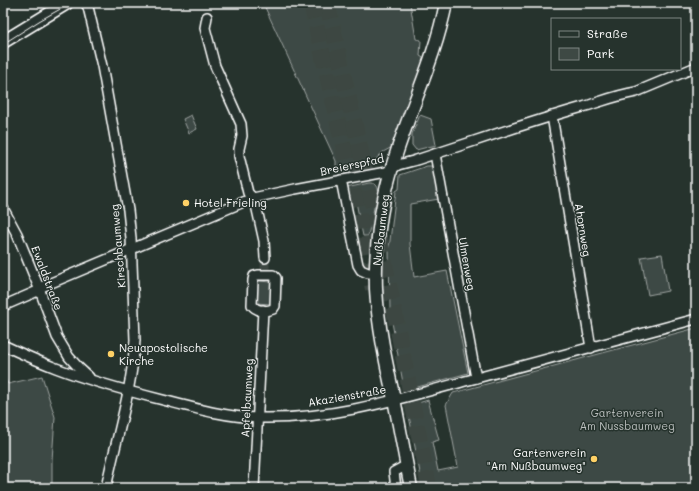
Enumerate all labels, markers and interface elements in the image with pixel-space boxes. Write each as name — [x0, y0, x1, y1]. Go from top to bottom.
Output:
legend — [551, 18, 681, 70]
text: Straße — [587, 25, 628, 41]
text: Park — [587, 45, 614, 61]
street label: Breierspfad — [318, 150, 385, 179]
street label: Nußbaumweg — [369, 194, 392, 266]
place label: Hotel Frieling — [194, 195, 267, 210]
marker: Hotel Frieling — [181, 198, 191, 208]
street label: Ahornweg — [572, 202, 595, 258]
street label: Kirschbaumweg — [106, 204, 129, 289]
street label: Ulmenweg — [455, 236, 480, 292]
street label: Ewaldstraße — [28, 243, 67, 312]
place label: Neuapostolische Kirche — [119, 340, 208, 368]
marker: Neuapostolische Kirche — [106, 349, 116, 359]
street label: Apfelbaumweg — [237, 358, 256, 438]
street label: Akazienstraße — [307, 381, 387, 410]
park label: Gartenverein Am Nussbaumweg — [579, 405, 675, 433]
place label: Gartenverein "Am Nußbaumweg" — [487, 445, 586, 473]
marker: Gartenverein "Am Nußbaumweg" — [589, 454, 599, 464]

